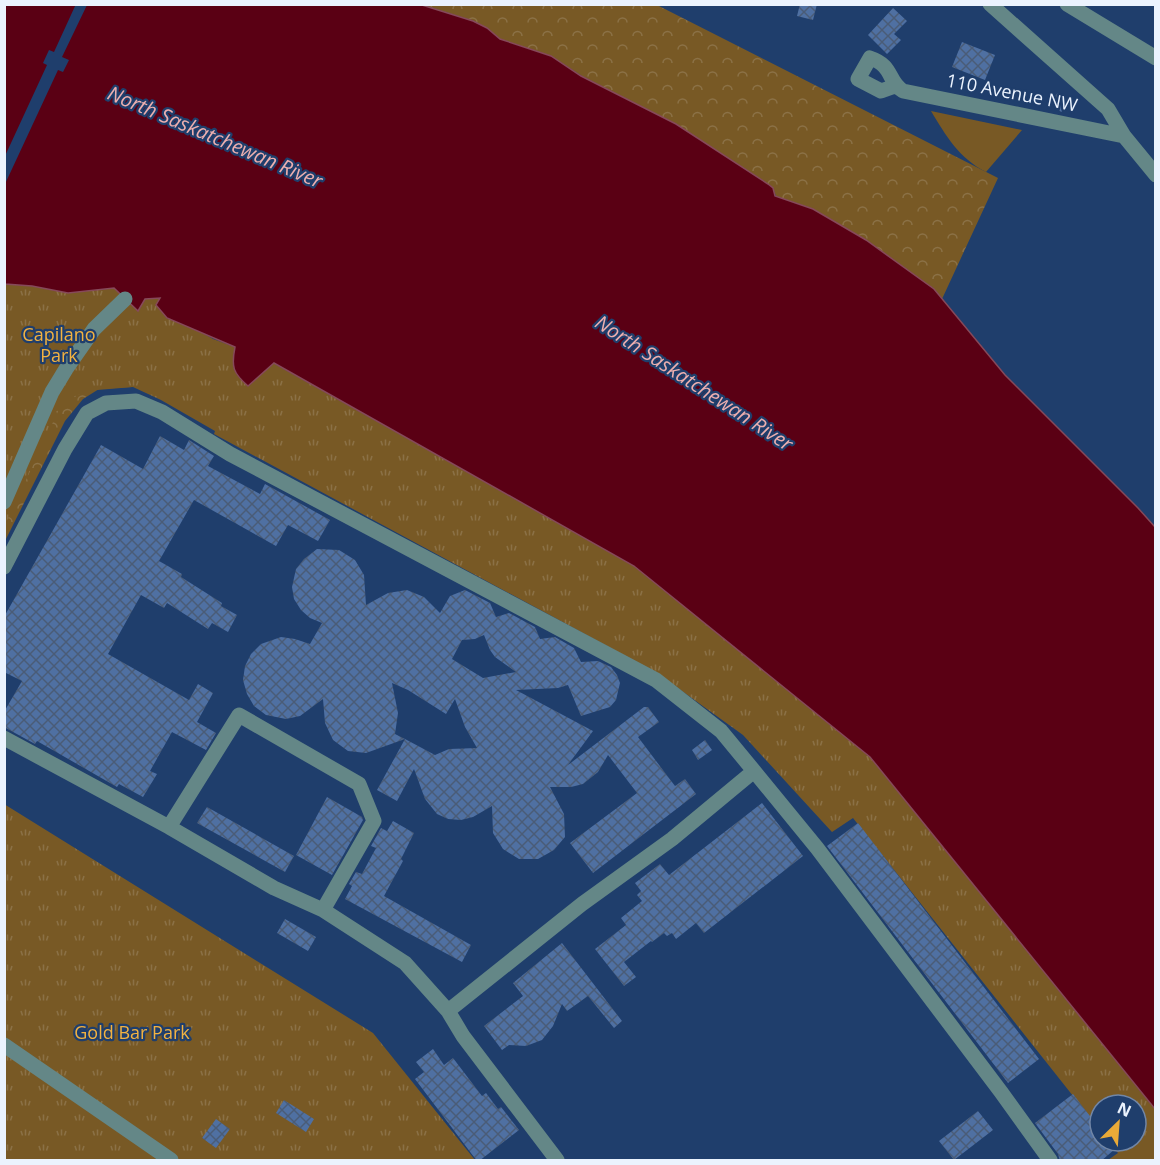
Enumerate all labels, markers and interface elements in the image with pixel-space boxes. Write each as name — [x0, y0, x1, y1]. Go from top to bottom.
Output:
street label: 110 Avenue NW — [945, 68, 1080, 117]
water label: North Saskatchewan River — [104, 79, 328, 194]
water label: North Saskatchewan River — [590, 308, 799, 457]
park label: Capilano Park — [22, 322, 96, 367]
park label: Gold Bar Park — [74, 1020, 190, 1044]
north arrow — [1088, 1093, 1148, 1153]
text: N — [1114, 1097, 1135, 1122]

